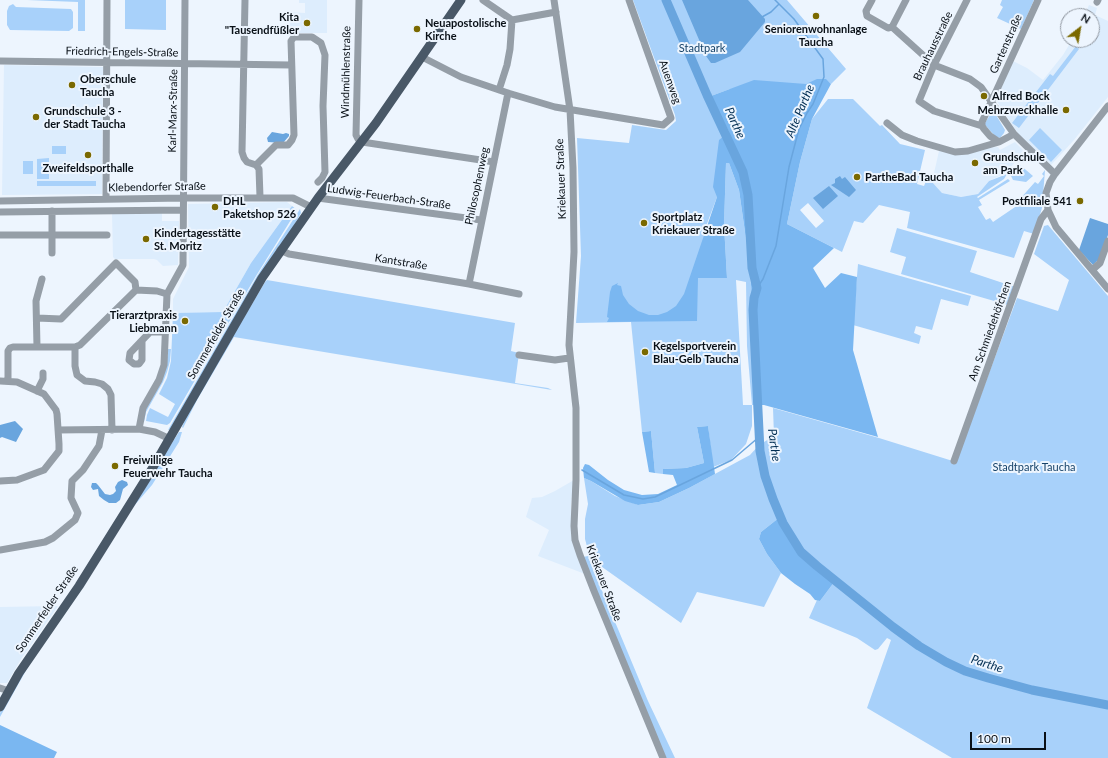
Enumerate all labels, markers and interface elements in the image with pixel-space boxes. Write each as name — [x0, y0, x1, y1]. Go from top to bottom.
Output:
north arrow — [1060, 8, 1100, 48]
street label: Brauhausstraße — [911, 9, 955, 83]
place label: Kita "Tausendfüßler — [225, 10, 299, 36]
text: N — [1079, 10, 1093, 26]
marker: Seniorenwohnanlage Taucha — [811, 11, 821, 21]
street label: Gartenstraße — [987, 12, 1025, 76]
place label: Neuapostolische Kirche — [425, 16, 506, 42]
marker: Kita "Tausendfüßler — [302, 18, 312, 28]
place label: Seniorenwohnanlage Taucha — [765, 22, 867, 48]
marker: Neuapostolische Kirche — [412, 24, 422, 34]
street label: Windmühlenstraße — [339, 26, 353, 118]
park label: Stadtpark — [679, 41, 725, 55]
street label: Friedrich-Engels-Straße — [65, 44, 179, 60]
street label: Auenweg — [656, 58, 684, 106]
street label: Karl-Marx-Straße — [166, 69, 180, 153]
place label: Oberschule Taucha — [80, 72, 136, 98]
marker: Oberschule Taucha — [67, 80, 77, 90]
water label: Alte Parthe — [782, 82, 818, 140]
place label: Alfred Bock — [992, 89, 1050, 103]
marker: Alfred Bock — [979, 91, 989, 101]
place label: Mehrzweckhalle — [978, 103, 1058, 117]
place label: Grundschule 3 - der Stadt Taucha — [44, 104, 126, 130]
water label: Parthe — [722, 105, 748, 141]
marker: Mehrzweckhalle — [1061, 105, 1071, 115]
marker: Grundschule 3 - der Stadt Taucha — [31, 112, 41, 122]
street label: Kriekauer Straße — [553, 138, 569, 220]
street label: Philosophenweg — [462, 146, 492, 226]
marker: Zweifeldsporthalle — [83, 150, 93, 160]
place label: Grundschule am Park — [983, 150, 1045, 176]
marker: Grundschule am Park — [970, 158, 980, 168]
place label: Zweifeldsporthalle — [42, 161, 134, 175]
place label: PartheBad Taucha — [865, 170, 953, 184]
marker: PartheBad Taucha — [852, 172, 862, 182]
street label: Klebendorfer Straße — [108, 180, 206, 194]
street label: Ludwig-Feuerbach-Straße — [326, 182, 452, 212]
place label: DHL Paketshop 526 — [223, 194, 296, 220]
place label: Postfiliale 541 — [1002, 194, 1072, 208]
marker: Postfiliale 541 — [1075, 196, 1085, 206]
marker: DHL Paketshop 526 — [210, 202, 220, 212]
place label: Sportplatz Kriekauer Straße — [652, 210, 735, 236]
marker: Sportplatz Kriekauer Straße — [639, 218, 649, 228]
place label: Kindertagesstätte St. Moritz — [154, 226, 241, 252]
marker: Kindertagesstätte St. Moritz — [141, 234, 151, 244]
street label: Kantstraße — [374, 251, 428, 273]
street label: Am Schmiedehöfchen — [966, 279, 1014, 383]
street label: Sommerfelder Straße — [185, 286, 247, 382]
place label: Tierarztpraxis Liebmann — [110, 308, 177, 334]
marker: Tierarztpraxis Liebmann — [180, 316, 190, 326]
place label: Kegelsportverein Blau-Gelb Taucha — [653, 339, 738, 365]
marker: Kegelsportverein Blau-Gelb Taucha — [640, 347, 650, 357]
water label: Parthe — [765, 428, 783, 462]
place label: Freiwillige Feuerwehr Taucha — [123, 453, 213, 479]
park label: Stadtpark Taucha — [993, 460, 1075, 474]
marker: Freiwillige Feuerwehr Taucha — [110, 461, 120, 471]
street label: Kriekauer Straße — [583, 543, 625, 623]
street label: Sommerfelder Straße — [13, 563, 81, 655]
water label: Parthe — [969, 652, 1005, 676]
scale bar — [972, 724, 1048, 750]
text: 100 m — [977, 731, 1011, 746]

